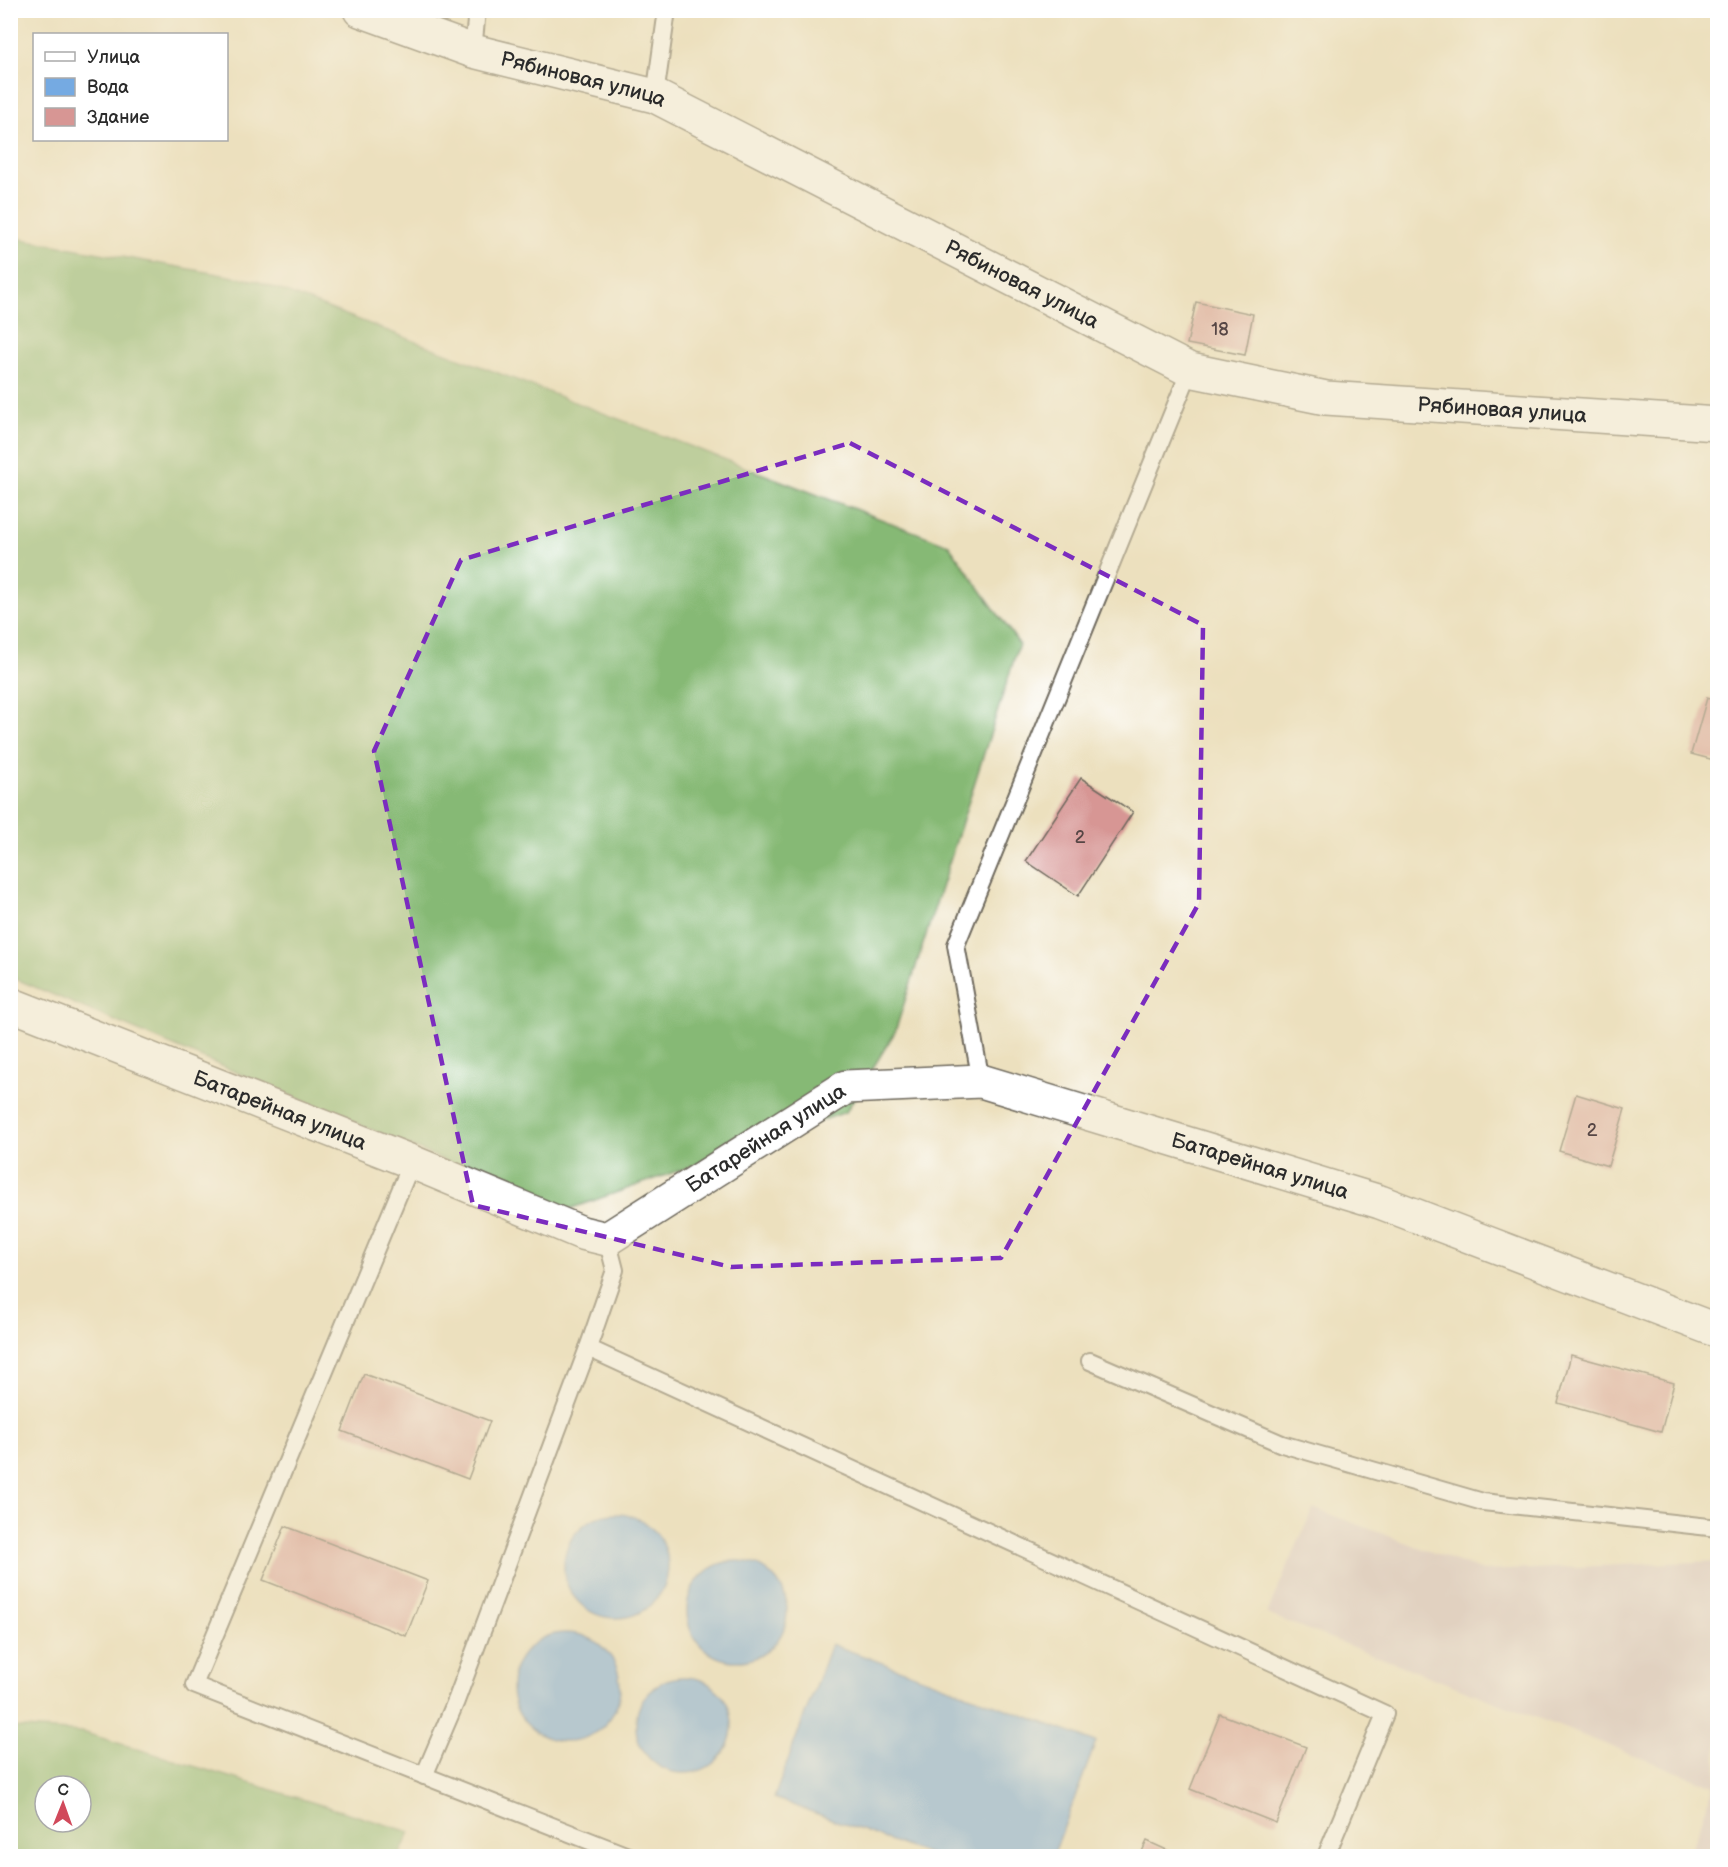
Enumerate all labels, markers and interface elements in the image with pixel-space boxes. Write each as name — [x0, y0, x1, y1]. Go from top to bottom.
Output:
legend — [33, 33, 228, 141]
street label: Рябиновая улица — [498, 46, 671, 113]
text: Улица — [87, 47, 141, 68]
text: Вода — [87, 77, 129, 98]
text: Здание — [87, 107, 149, 128]
street label: Рябиновая улица — [941, 234, 1104, 334]
house number: 18 — [1211, 319, 1229, 340]
street label: Рябиновая улица — [1416, 392, 1588, 428]
house number: 2 — [1075, 827, 1086, 848]
street label: Батарейная улица — [190, 1065, 371, 1156]
street label: Батарейная улица — [681, 1078, 851, 1198]
house number: 2 — [1587, 1120, 1598, 1141]
street label: Батарейная улица — [1168, 1127, 1352, 1205]
north arrow — [33, 1774, 93, 1834]
text: С — [58, 1781, 69, 1800]

